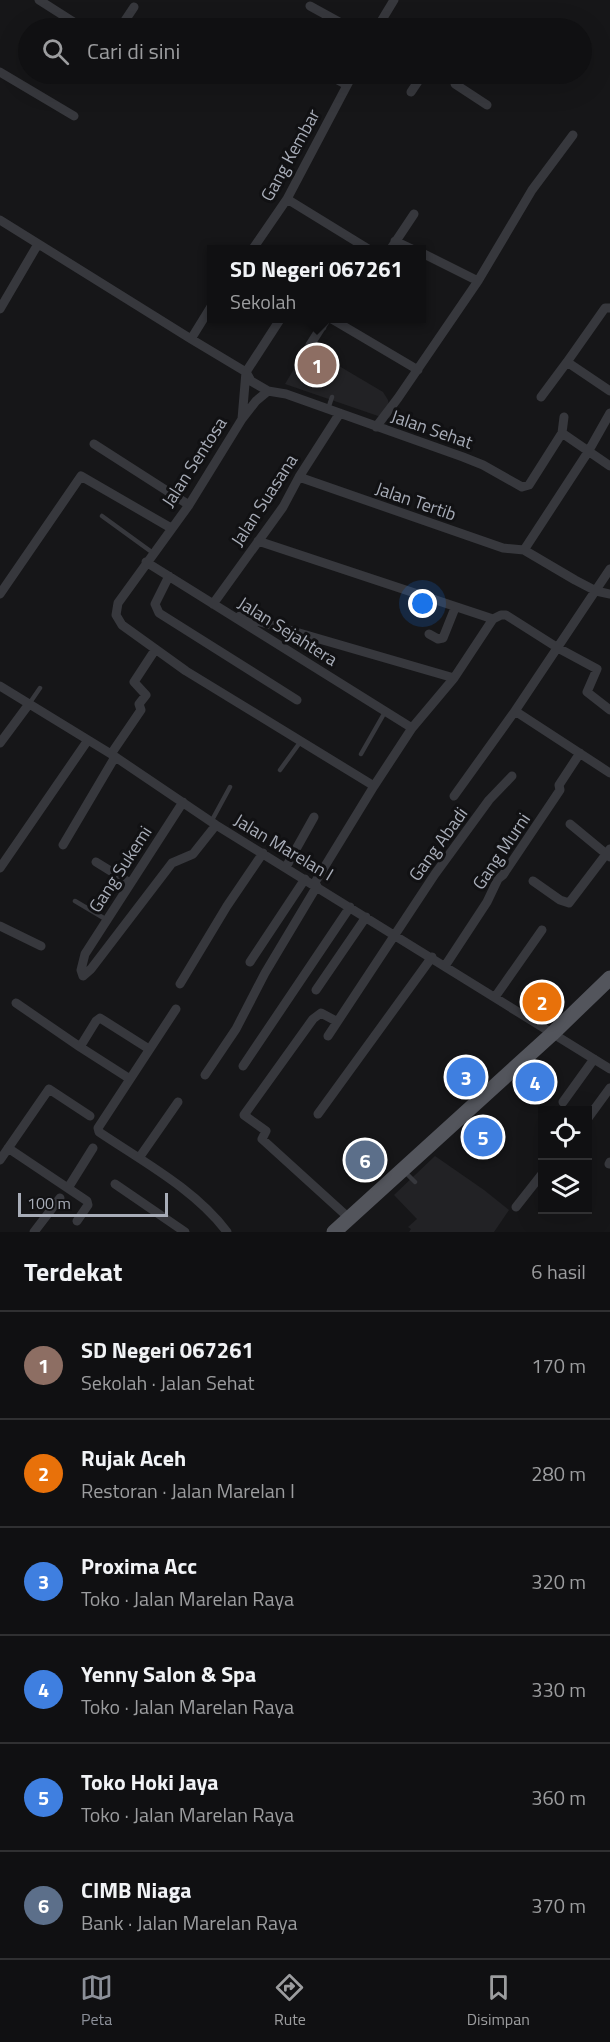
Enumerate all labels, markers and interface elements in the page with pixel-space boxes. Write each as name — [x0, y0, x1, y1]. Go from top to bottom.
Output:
search box — [18, 18, 592, 84]
text: Cari di sini — [87, 34, 180, 68]
icon: search — [39, 35, 72, 68]
street label: Gang Kembar — [254, 104, 326, 206]
popup — [207, 245, 426, 323]
text: SD Negeri 067261 — [230, 252, 403, 286]
text: Sekolah — [230, 286, 296, 317]
pin: 1 — [298, 342, 336, 388]
street label: Jalan Sehat — [387, 402, 477, 456]
street label: Jalan Sentosa — [155, 412, 233, 512]
street label: Jalan Suasana — [224, 448, 304, 552]
street label: Jalan Tertib — [372, 475, 460, 527]
your location — [408, 589, 437, 618]
street label: Jalan Sejahtera — [233, 590, 343, 672]
street label: Gang Abadi — [402, 801, 474, 887]
street label: Jalan Marelan I — [229, 807, 339, 887]
street label: Gang Murni — [465, 807, 537, 895]
street label: Gang Sukemi — [82, 820, 158, 918]
pin: 2 — [522, 980, 562, 1024]
pin: 3 — [446, 1054, 486, 1100]
pin: 4 — [516, 1060, 554, 1104]
map controls — [538, 1106, 592, 1214]
button: locate — [538, 1106, 592, 1160]
pin: 5 — [464, 1114, 502, 1160]
pin: 6 — [346, 1138, 385, 1182]
button: layers — [538, 1160, 592, 1214]
scale bar — [18, 1190, 168, 1218]
text: 100 m — [27, 1191, 71, 1215]
text: Terdekat — [24, 1252, 123, 1291]
text: 6 hasil — [531, 1256, 586, 1287]
text: SD Negeri 067261 — [81, 1333, 254, 1367]
text: 1 — [38, 1350, 49, 1381]
text: 170 m — [531, 1350, 586, 1381]
text: Sekolah · Jalan Sehat — [81, 1367, 255, 1398]
text: Rujak Aceh — [81, 1441, 186, 1475]
text: 2 — [38, 1458, 49, 1489]
text: 280 m — [531, 1458, 586, 1489]
text: Restoran · Jalan Marelan I — [81, 1475, 295, 1506]
text: Proxima Acc — [81, 1549, 197, 1583]
text: 3 — [38, 1566, 49, 1597]
text: 320 m — [531, 1566, 586, 1597]
text: Toko · Jalan Marelan Raya — [81, 1583, 294, 1614]
text: Yenny Salon & Spa — [81, 1657, 256, 1691]
text: 4 — [38, 1674, 49, 1705]
text: 330 m — [531, 1674, 586, 1705]
text: Toko · Jalan Marelan Raya — [81, 1691, 294, 1722]
text: Toko Hoki Jaya — [81, 1765, 219, 1799]
text: 5 — [38, 1782, 49, 1813]
text: 360 m — [531, 1782, 586, 1813]
text: Toko · Jalan Marelan Raya — [81, 1799, 294, 1830]
text: CIMB Niaga — [81, 1873, 192, 1907]
text: 6 — [38, 1890, 49, 1921]
text: 370 m — [531, 1890, 586, 1921]
text: Bank · Jalan Marelan Raya — [81, 1907, 298, 1938]
tab: Peta — [80, 1971, 113, 2031]
tab: Rute — [273, 1971, 306, 2031]
tab: Disimpan — [467, 1971, 530, 2031]

